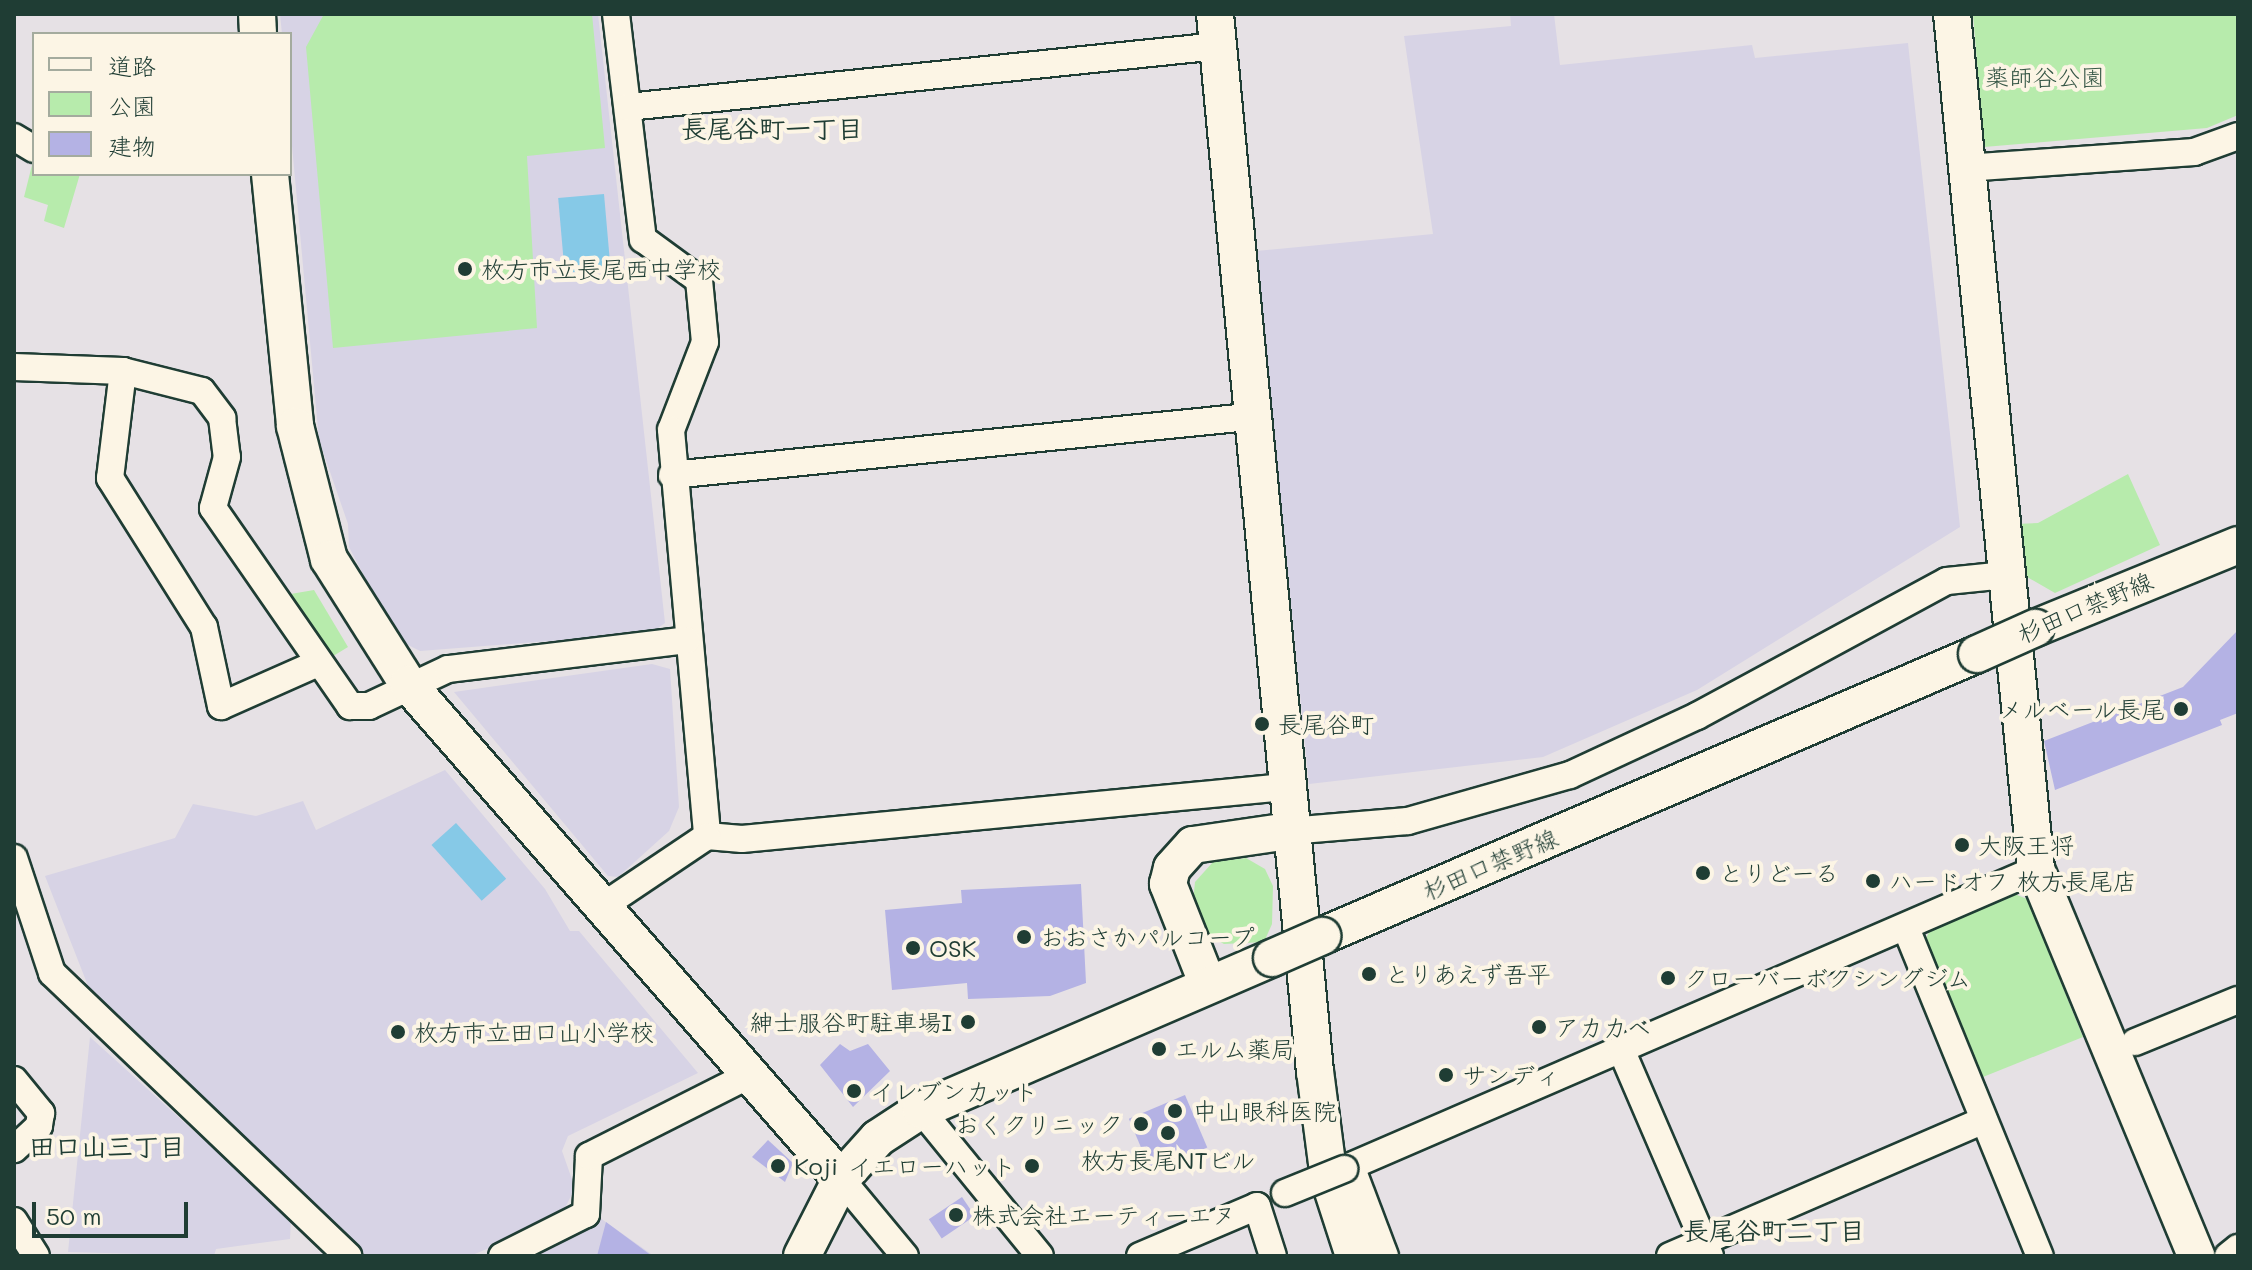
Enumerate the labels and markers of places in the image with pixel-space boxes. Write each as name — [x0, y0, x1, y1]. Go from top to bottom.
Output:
place label: 枚方市立長尾西中学校 — [481, 255, 721, 283]
marker: 枚方市立長尾西中学校 — [456, 260, 474, 278]
place label: メルベール長尾 — [1997, 695, 2165, 723]
marker: メルベール長尾 — [2172, 700, 2190, 718]
place label: 長尾谷町 — [1278, 710, 1374, 738]
marker: 長尾谷町 — [1253, 715, 1271, 733]
place label: 大阪王将 — [1978, 831, 2074, 859]
marker: 大阪王将 — [1953, 836, 1971, 854]
place label: とりどーる — [1719, 859, 1839, 887]
marker: とりどーる — [1694, 864, 1712, 882]
place label: ハードオフ 枚方長尾店 — [1889, 867, 2137, 895]
marker: ハードオフ 枚方長尾店 — [1864, 872, 1882, 890]
place label: おおさかパルコープ — [1040, 923, 1256, 951]
marker: おおさかパルコープ — [1015, 928, 1033, 946]
place label: OSK — [929, 934, 976, 962]
marker: OSK — [904, 939, 922, 957]
place label: とりあえず吾平 — [1385, 960, 1553, 988]
place label: クローバーボクシングジム — [1684, 964, 1972, 992]
marker: とりあえず吾平 — [1360, 965, 1378, 983]
marker: クローバーボクシングジム — [1659, 969, 1677, 987]
place label: 紳士服谷町駐車場I — [749, 1008, 952, 1036]
marker: 紳士服谷町駐車場I — [959, 1013, 977, 1031]
place label: アカカベ — [1555, 1013, 1651, 1041]
place label: 枚方市立田口山小学校 — [414, 1018, 654, 1046]
marker: アカカベ — [1530, 1018, 1548, 1036]
marker: 枚方市立田口山小学校 — [389, 1023, 407, 1041]
place label: エルム薬局 — [1175, 1035, 1295, 1063]
marker: エルム薬局 — [1150, 1040, 1168, 1058]
place label: サンディ — [1462, 1061, 1558, 1089]
marker: サンディ — [1437, 1066, 1455, 1084]
place label: イレブンカット — [870, 1077, 1038, 1105]
marker: イレブンカット — [845, 1082, 863, 1100]
place label: 中山眼科医院 — [1193, 1097, 1337, 1125]
marker: 中山眼科医院 — [1164, 1100, 1186, 1122]
place label: おくクリニック — [955, 1110, 1123, 1138]
marker: おくクリニック — [1130, 1113, 1152, 1135]
marker: 枚方長尾NTビル — [1159, 1124, 1177, 1142]
place label: 枚方長尾NTビル — [1080, 1146, 1256, 1174]
place label: Koji — [794, 1152, 838, 1180]
place label: イエローハット — [848, 1152, 1016, 1180]
marker: Koji — [769, 1157, 787, 1175]
marker: イエローハット — [1023, 1157, 1041, 1175]
place label: 株式会社エーティーエヌ — [972, 1201, 1236, 1229]
marker: 株式会社エーティーエヌ — [947, 1206, 965, 1224]

